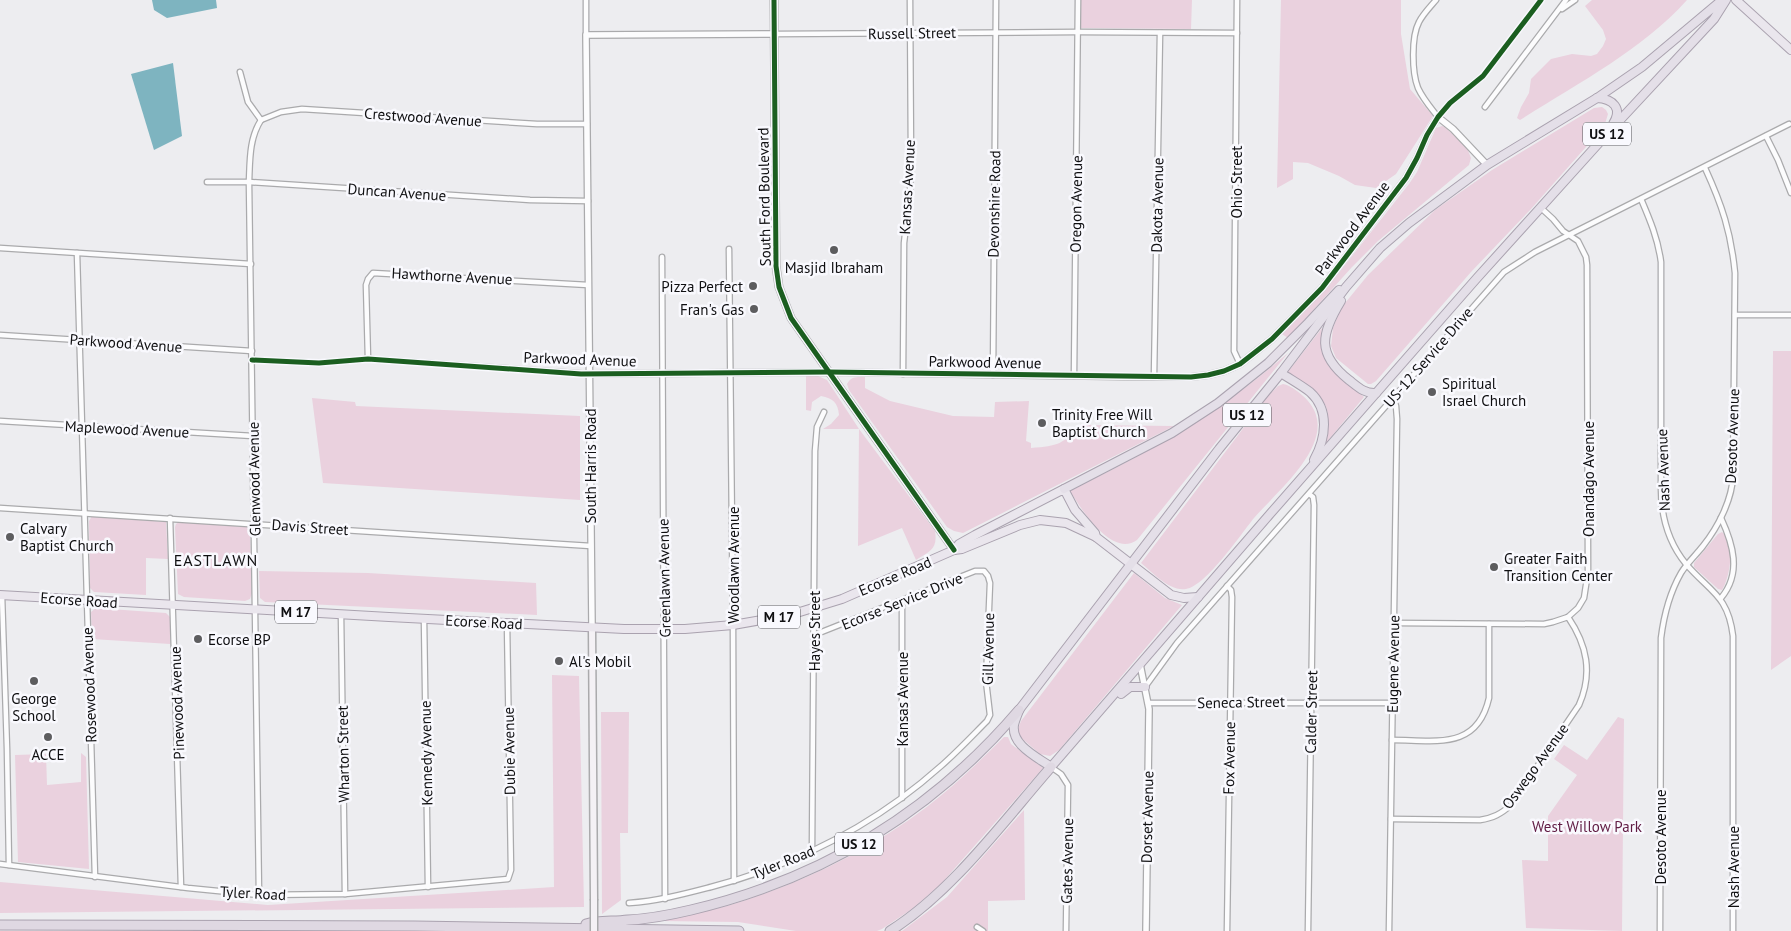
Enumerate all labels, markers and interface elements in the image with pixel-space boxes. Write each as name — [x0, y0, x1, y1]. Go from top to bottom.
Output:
street label: Russell Street — [868, 23, 956, 43]
street label: Crestwood Avenue — [364, 103, 482, 131]
road number: US 12 — [1583, 122, 1631, 146]
street label: South Ford Boulevard — [753, 127, 775, 267]
street label: Kansas Avenue — [895, 139, 919, 235]
street label: Ohio Street — [1227, 146, 1246, 218]
street label: Devonshire Road — [984, 150, 1004, 258]
street label: Oregon Avenue — [1066, 155, 1086, 253]
street label: Dakota Avenue — [1147, 157, 1167, 253]
street label: Parkwood Avenue — [1310, 177, 1394, 279]
street label: Duncan Avenue — [347, 179, 447, 205]
marker: Masjid Ibraham — [828, 244, 840, 256]
place label: Masjid Ibraham — [785, 258, 883, 277]
street label: Hawthorne Avenue — [391, 263, 513, 289]
place label: Pizza Perfect — [661, 277, 743, 296]
marker: Pizza Perfect — [747, 280, 759, 292]
place label: Fran's Gas — [680, 300, 744, 319]
marker: Fran's Gas — [748, 303, 760, 315]
street label: US-12 Service Drive — [1379, 303, 1477, 411]
street label: Parkwood Avenue — [69, 330, 183, 356]
street label: Parkwood Avenue — [523, 348, 637, 370]
street label: Parkwood Avenue — [928, 352, 1042, 372]
place label: Spiritual Israel Church — [1442, 374, 1526, 410]
marker: Spiritual Israel Church — [1426, 386, 1438, 398]
street label: Desoto Avenue — [1721, 388, 1743, 484]
road number: US 12 — [1223, 404, 1271, 426]
place label: Trinity Free Will Baptist Church — [1052, 405, 1153, 441]
street label: South Harris Road — [581, 408, 600, 524]
street label: Maplewood Avenue — [64, 416, 190, 442]
marker: Trinity Free Will Baptist Church — [1036, 417, 1048, 429]
street label: Glenwood Avenue — [243, 421, 265, 537]
street label: Onandago Avenue — [1579, 421, 1598, 537]
street label: Nash Avenue — [1652, 428, 1674, 512]
street label: Woodlawn Avenue — [724, 506, 743, 624]
street label: Davis Street — [271, 515, 349, 539]
street label: Greenlawn Avenue — [653, 518, 675, 638]
place label: Calvary Baptist Church — [20, 519, 114, 555]
marker: Calvary Baptist Church — [4, 531, 16, 543]
place label: Greater Faith Transition Center — [1504, 549, 1613, 585]
district label: EASTLAWN — [174, 550, 258, 570]
street label: Ecorse Road — [856, 552, 934, 600]
marker: Greater Faith Transition Center — [1488, 561, 1500, 573]
street label: Ecorse Service Drive — [839, 568, 965, 634]
street label: Ecorse Road — [40, 588, 118, 612]
street label: Hayes Street — [805, 591, 824, 671]
road number: M 17 — [275, 600, 317, 624]
road number: M 17 — [758, 606, 800, 628]
street label: Ecorse Road — [445, 610, 523, 634]
street label: Gill Avenue — [978, 613, 998, 685]
street label: Eugene Avenue — [1383, 615, 1403, 713]
street label: Rosewood Avenue — [77, 627, 101, 743]
place label: Ecorse BP — [208, 630, 271, 649]
marker: Ecorse BP — [192, 633, 204, 645]
street label: Pinewood Avenue — [166, 646, 188, 760]
place label: Al's Mobil — [569, 652, 632, 671]
street label: Kansas Avenue — [893, 652, 912, 746]
marker: Al's Mobil — [553, 655, 565, 667]
street label: Calder Street — [1301, 670, 1321, 754]
marker: George School — [28, 675, 40, 687]
place label: George School — [11, 689, 57, 725]
street label: Seneca Street — [1197, 692, 1285, 712]
street label: Kennedy Avenue — [416, 700, 436, 806]
street label: Wharton Street — [333, 705, 353, 803]
street label: Dubie Avenue — [499, 707, 519, 795]
street label: Oswego Avenue — [1498, 719, 1572, 813]
street label: Fox Avenue — [1219, 721, 1239, 795]
marker: ACCE — [42, 731, 54, 743]
place label: ACCE — [31, 745, 65, 764]
street label: Dorset Avenue — [1137, 771, 1157, 863]
street label: Desoto Avenue — [1651, 789, 1670, 885]
park label: West Willow Park — [1532, 817, 1643, 836]
street label: Gates Avenue — [1057, 818, 1077, 904]
street label: Nash Avenue — [1724, 826, 1743, 908]
road number: US 12 — [835, 832, 883, 856]
street label: Tyler Road — [749, 841, 817, 883]
street label: Tyler Road — [219, 882, 287, 904]

